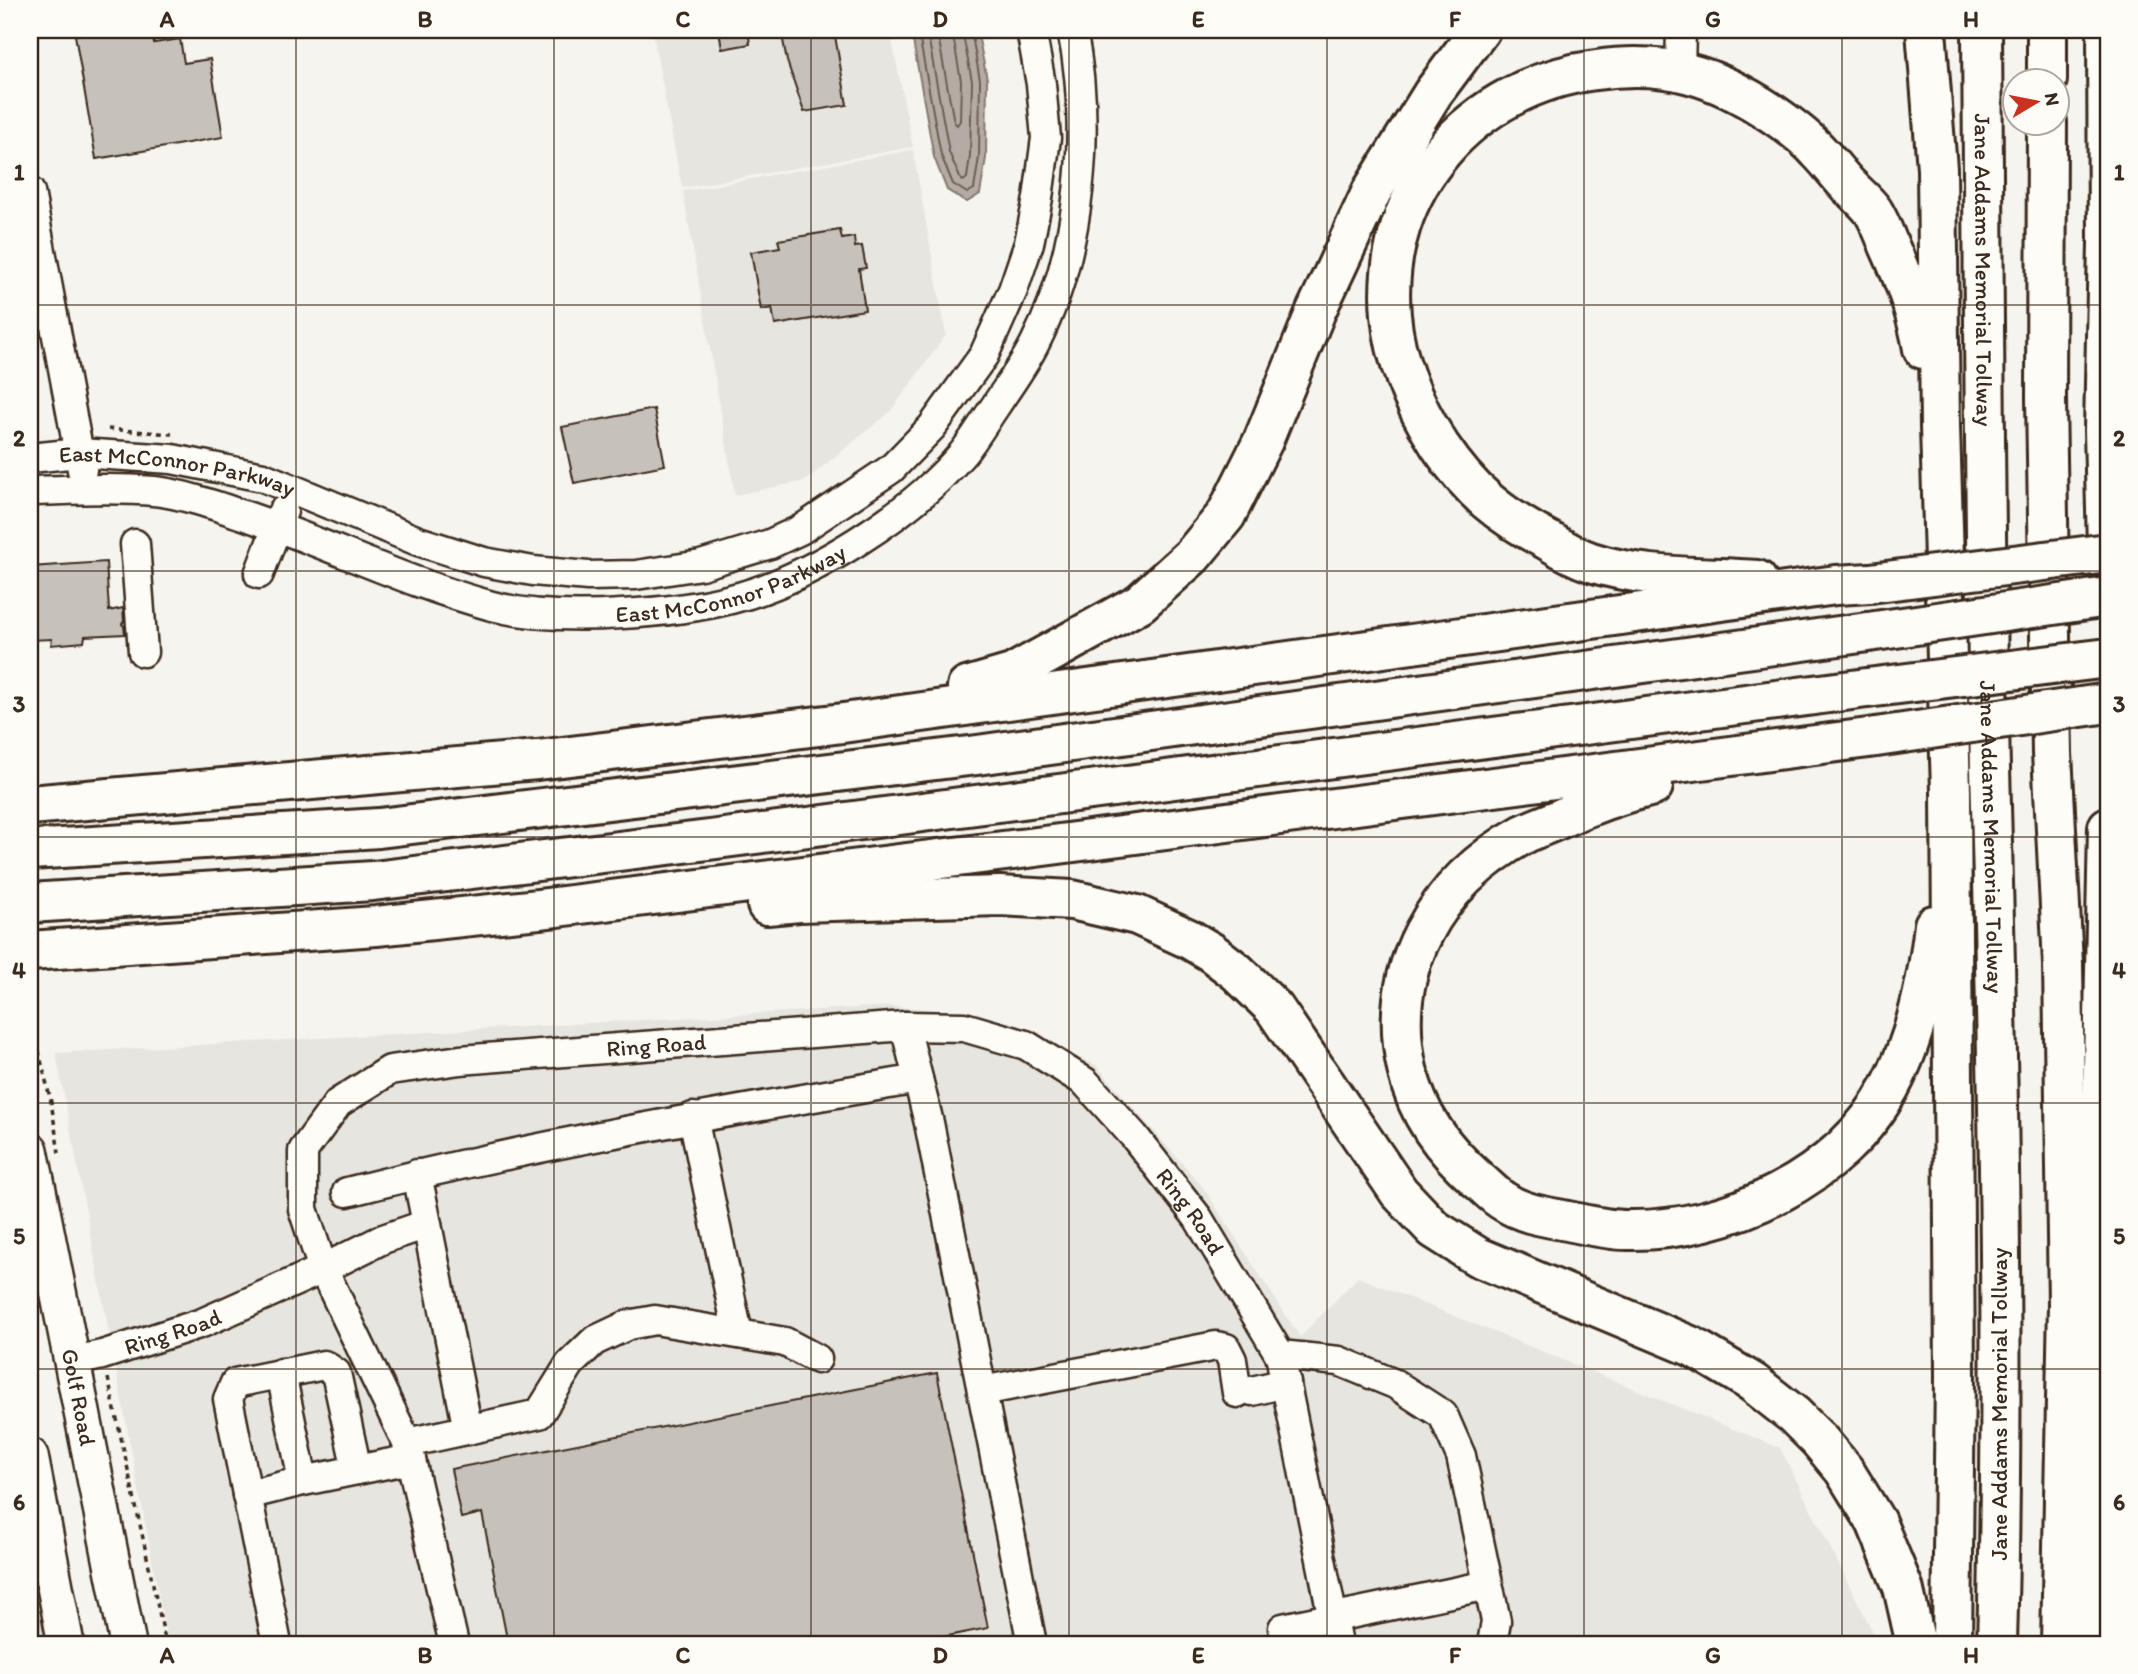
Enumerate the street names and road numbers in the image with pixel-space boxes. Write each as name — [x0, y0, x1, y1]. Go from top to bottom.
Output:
street label: Jane Addams Memorial Tollway — [1969, 113, 1999, 427]
street label: East McConnor Parkway — [58, 439, 300, 503]
street label: East McConnor Parkway — [615, 538, 851, 628]
street label: Jane Addams Memorial Tollway — [1974, 680, 2010, 994]
street label: Ring Road — [605, 1027, 708, 1063]
street label: Ring Road — [1150, 1162, 1231, 1260]
street label: Jane Addams Memorial Tollway — [1985, 1247, 2013, 1560]
street label: Ring Road — [121, 1302, 226, 1361]
street label: Golf Road — [56, 1346, 102, 1449]

